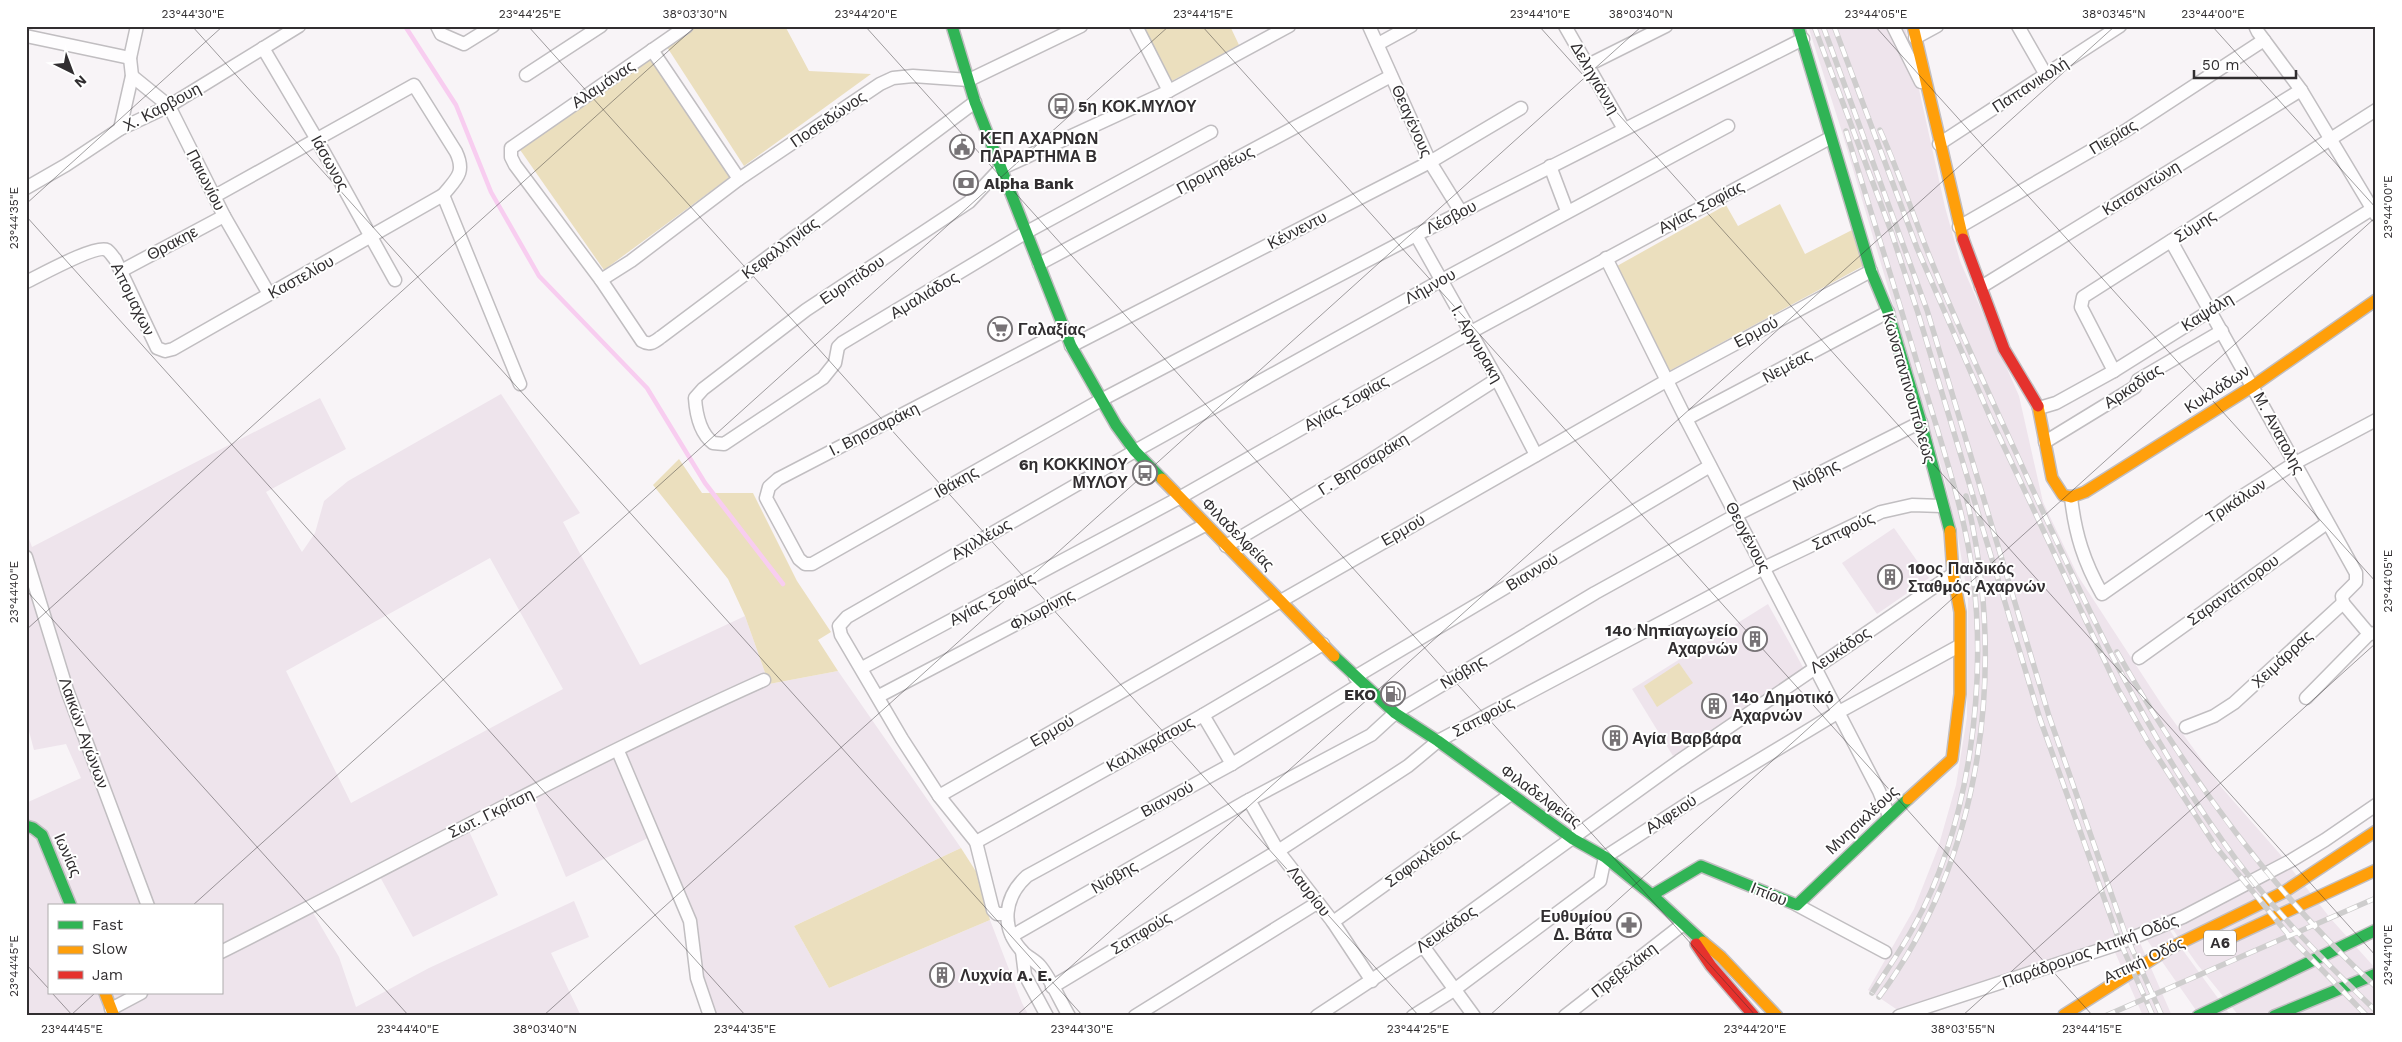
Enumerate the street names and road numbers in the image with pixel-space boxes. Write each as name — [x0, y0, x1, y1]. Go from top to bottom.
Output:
street label: Δεληγιάννη — [1567, 38, 1623, 118]
street label: Παπανικολή — [1988, 53, 2072, 117]
street label: Αλαμάνας — [568, 56, 638, 112]
street label: Χ. Καρβουη — [120, 79, 204, 135]
street label: Θεαγένους — [1388, 82, 1437, 160]
street label: Ποσειδώνος — [787, 87, 870, 151]
street label: Πιερίας — [2086, 115, 2140, 158]
street label: Ιάσωνος — [307, 132, 353, 194]
street label: Προμηθέως — [1173, 142, 1257, 198]
street label: Παιωνίου — [183, 146, 229, 214]
street label: Κατσαντώνη — [2098, 157, 2184, 219]
street label: Αγίας Σοφίας — [1655, 176, 1747, 237]
street label: Λέσβου — [1422, 196, 1480, 238]
street label: Σύμης — [2171, 206, 2219, 246]
street label: Κέννεντυ — [1264, 207, 1330, 253]
street label: Κεφαλληνίας — [738, 213, 822, 283]
street label: Θρακηε — [143, 222, 201, 264]
street label: Καστελίου — [265, 251, 337, 303]
street label: Ευριπίδου — [816, 251, 888, 309]
street label: Απομαχων — [107, 259, 159, 339]
street label: Λήμνου — [1401, 264, 1459, 308]
street label: Αμαλιάδος — [886, 267, 962, 323]
street label: Καψάλη — [2178, 289, 2236, 335]
street label: Ι. Αργυρακη — [1447, 302, 1507, 386]
street label: Κωνσταντινουπόλεως — [1878, 311, 1940, 466]
street label: Ερμού — [1731, 312, 1781, 352]
street label: Νεμέας — [1759, 345, 1815, 387]
street label: Αρκαδίας — [2100, 359, 2166, 412]
street label: Κυκλάδων — [2181, 361, 2253, 417]
street label: Αγίας Σοφίας — [1301, 371, 1392, 435]
street label: Μ. Ανατολης — [2249, 389, 2309, 477]
street label: Ι. Βησσαράκη — [826, 398, 922, 460]
street label: Γ. Βησσαράκη — [1315, 429, 1411, 499]
street label: Νιόβης — [1789, 455, 1843, 495]
street label: Ιθάκης — [931, 462, 981, 502]
street label: Τρικάλων — [2202, 475, 2270, 527]
street label: Φιλαδελφείας — [1198, 494, 1279, 575]
street label: Θεογένους — [1722, 499, 1775, 576]
street label: Σαπφούς — [1809, 508, 1877, 554]
street label: Ερμού — [1378, 510, 1428, 550]
street label: Αχιλλέως — [948, 514, 1014, 564]
street label: Βιαννού — [1503, 549, 1561, 595]
street label: Σαραντάπορου — [2184, 550, 2282, 630]
street label: Αγίας Σοφίας — [946, 568, 1038, 629]
street label: Φλωρίνης — [1007, 585, 1078, 635]
street label: Λευκάδος — [1806, 623, 1874, 677]
street label: Χειμάρρας — [2248, 626, 2316, 692]
street label: Νιόβης — [1437, 651, 1489, 693]
street label: Λαικών Αγώνων — [55, 675, 113, 791]
street label: Σαπφούς — [1449, 693, 1517, 741]
street label: Ερμού — [1027, 711, 1077, 751]
street label: Καλλικράτους — [1103, 712, 1197, 776]
street label: Φιλαδελφείας — [1497, 760, 1585, 832]
street label: Βιαννού — [1137, 777, 1197, 821]
street label: Μνησικλέους — [1822, 781, 1902, 858]
street label: Σωτ. Γκρίτση — [445, 784, 537, 842]
street label: Αλφειού — [1642, 790, 1700, 838]
street label: Σοφοκλέους — [1381, 825, 1463, 891]
street label: Ιωνίας — [50, 830, 86, 880]
street label: Νιόβης — [1088, 856, 1141, 898]
street label: Λαυρίου — [1283, 862, 1335, 920]
street label: Ιπίου — [1748, 878, 1790, 910]
street label: Λευκάδος — [1412, 901, 1480, 957]
street label: Σαπφούς — [1108, 908, 1175, 958]
street label: Παράδρομος Αττική Οδός — [2000, 910, 2180, 992]
road number: Α6 — [2204, 930, 2236, 956]
street label: Αττική Οδός — [2100, 933, 2188, 987]
street label: Πρεβελάκη — [1587, 938, 1661, 1002]

